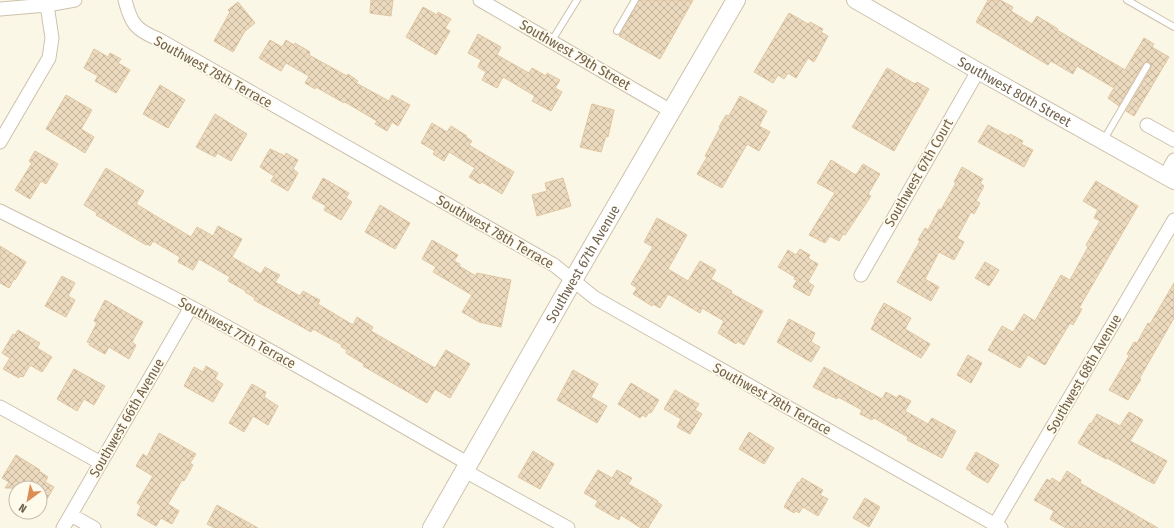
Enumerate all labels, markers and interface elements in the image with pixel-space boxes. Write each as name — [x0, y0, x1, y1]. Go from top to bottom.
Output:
street label: Southwest 79th Street — [516, 16, 634, 94]
street label: Southwest 78th Terrace — [151, 32, 275, 112]
street label: Southwest 80th Street — [955, 53, 1075, 130]
street label: Southwest 67th Court — [881, 116, 957, 230]
street label: Southwest 78th Terrace — [433, 191, 557, 273]
street label: Southwest 67th Avenue — [542, 202, 623, 326]
street label: Southwest 77th Terrace — [175, 294, 299, 372]
street label: Southwest 68th Avenue — [1043, 311, 1125, 437]
street label: Southwest 66th Avenue — [86, 355, 168, 481]
street label: Southwest 78th Terrace — [710, 359, 834, 439]
north arrow — [8, 480, 48, 520]
text: N — [17, 501, 29, 515]

